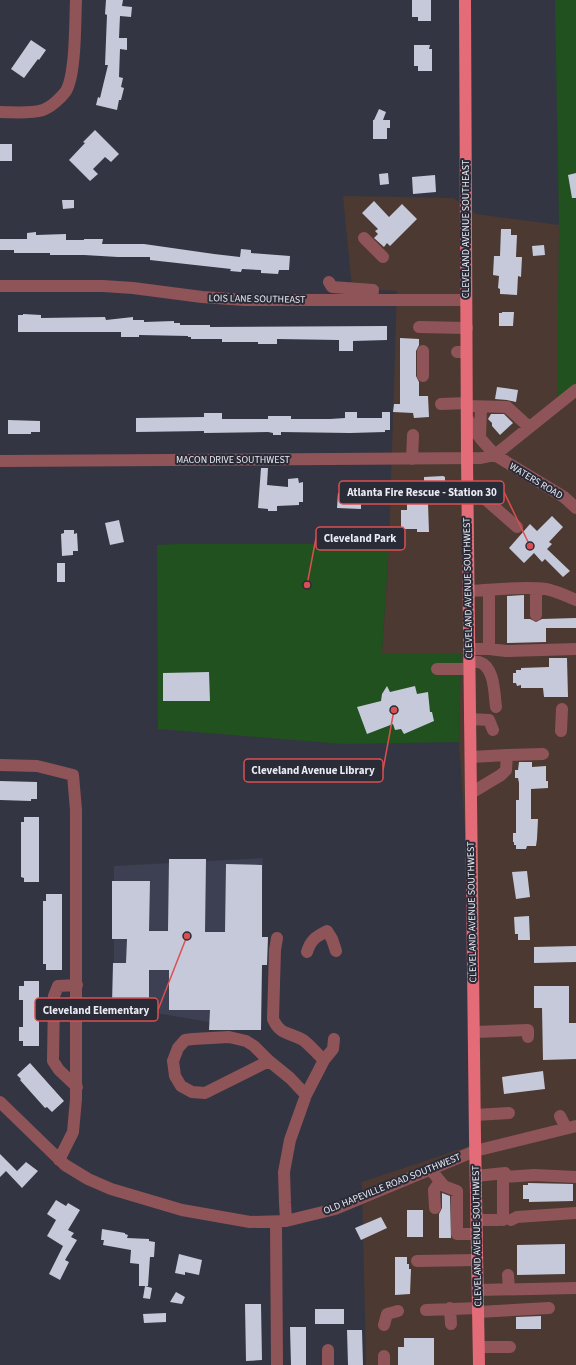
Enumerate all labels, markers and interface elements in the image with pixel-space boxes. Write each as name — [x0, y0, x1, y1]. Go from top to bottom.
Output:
street label: CLEVELAND AVENUE SOUTHEAST — [459, 159, 473, 298]
street label: LOIS LANE SOUTHEAST — [208, 291, 306, 307]
street label: MACON DRIVE SOUTHWEST — [176, 453, 291, 467]
street label: WATERS ROAD — [507, 460, 565, 502]
callout: Atlanta Fire Rescue - Station 30 — [339, 481, 504, 504]
text: Atlanta Fire Rescue - Station 30 — [346, 485, 497, 500]
street label: CLEVELAND AVENUE SOUTHWEST — [460, 517, 476, 659]
callout: Cleveland Park — [316, 527, 405, 550]
text: Cleveland Park — [324, 531, 396, 546]
callout: Cleveland Avenue Library — [244, 759, 383, 782]
text: Cleveland Avenue Library — [251, 763, 375, 778]
street label: CLEVELAND AVENUE SOUTHWEST — [464, 841, 480, 983]
callout: Cleveland Elementary — [35, 998, 158, 1021]
text: Cleveland Elementary — [43, 1003, 150, 1018]
street label: OLD HAPEVILLE ROAD SOUTHWEST — [321, 1150, 463, 1218]
street label: CLEVELAND AVENUE SOUTHWEST — [469, 1165, 485, 1307]

